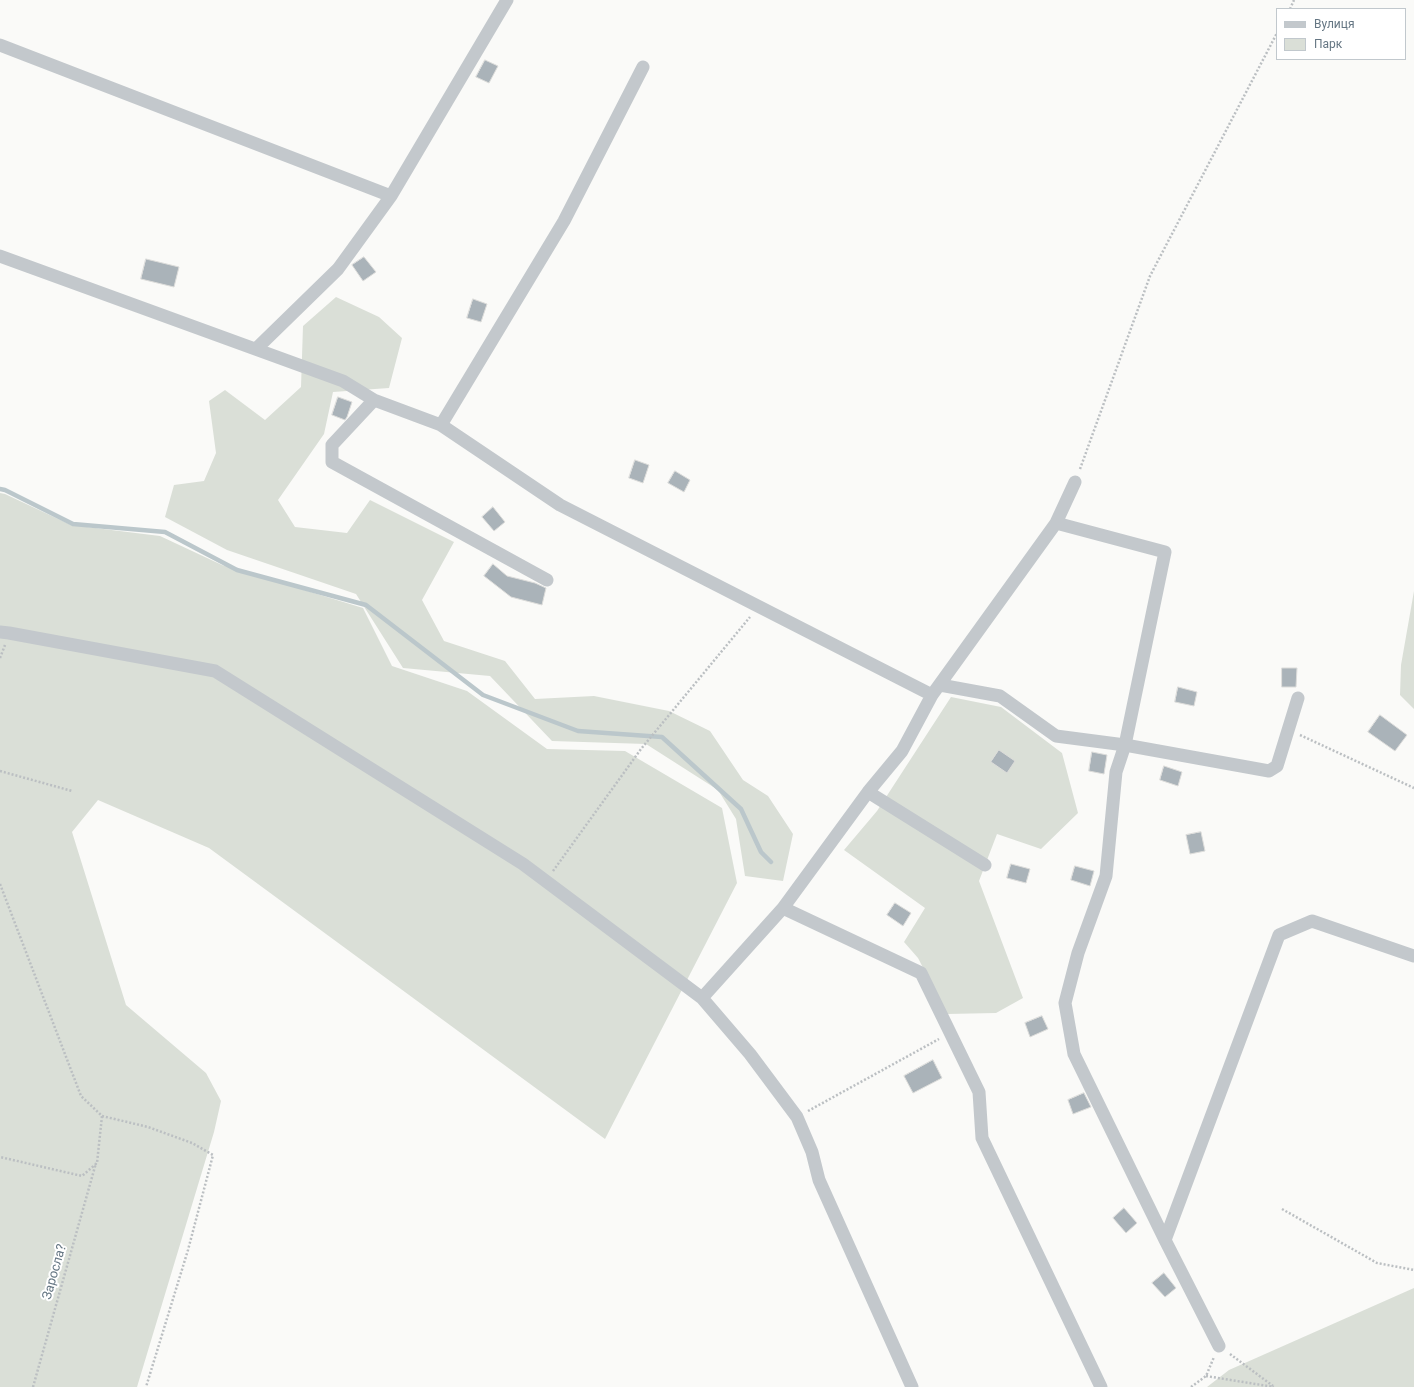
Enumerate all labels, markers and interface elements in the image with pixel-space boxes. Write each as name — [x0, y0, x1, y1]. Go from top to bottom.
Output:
legend — [1276, 8, 1406, 60]
text: Вулиця — [1314, 17, 1355, 31]
text: Парк — [1314, 37, 1342, 51]
street label: Заросла? — [40, 1242, 70, 1302]

